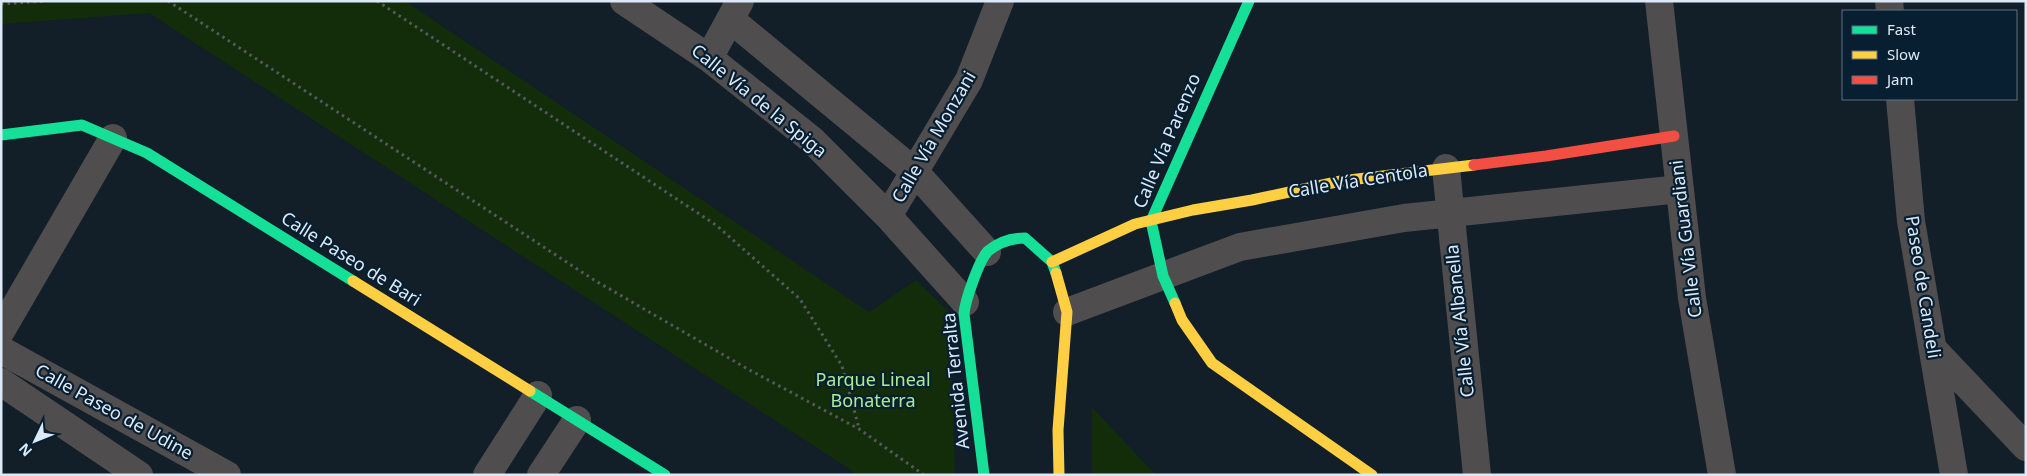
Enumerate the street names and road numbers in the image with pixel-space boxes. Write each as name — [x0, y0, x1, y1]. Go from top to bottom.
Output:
street label: Calle Vía de la Spiga — [687, 38, 832, 162]
street label: Calle Vía Monzani — [886, 66, 981, 207]
street label: Calle Vía Parenzo — [1127, 69, 1205, 212]
street label: Calle Vía Centola — [1287, 157, 1429, 203]
street label: Calle Vía Guardiani — [1663, 159, 1707, 319]
street label: Calle Paseo de Bari — [277, 205, 426, 311]
street label: Paseo de Candeli — [1901, 214, 1947, 360]
street label: Calle Vía Albanella — [1439, 243, 1479, 399]
street label: Avenida Terralta — [936, 312, 974, 451]
street label: Calle Paseo de Udine — [31, 358, 198, 465]

